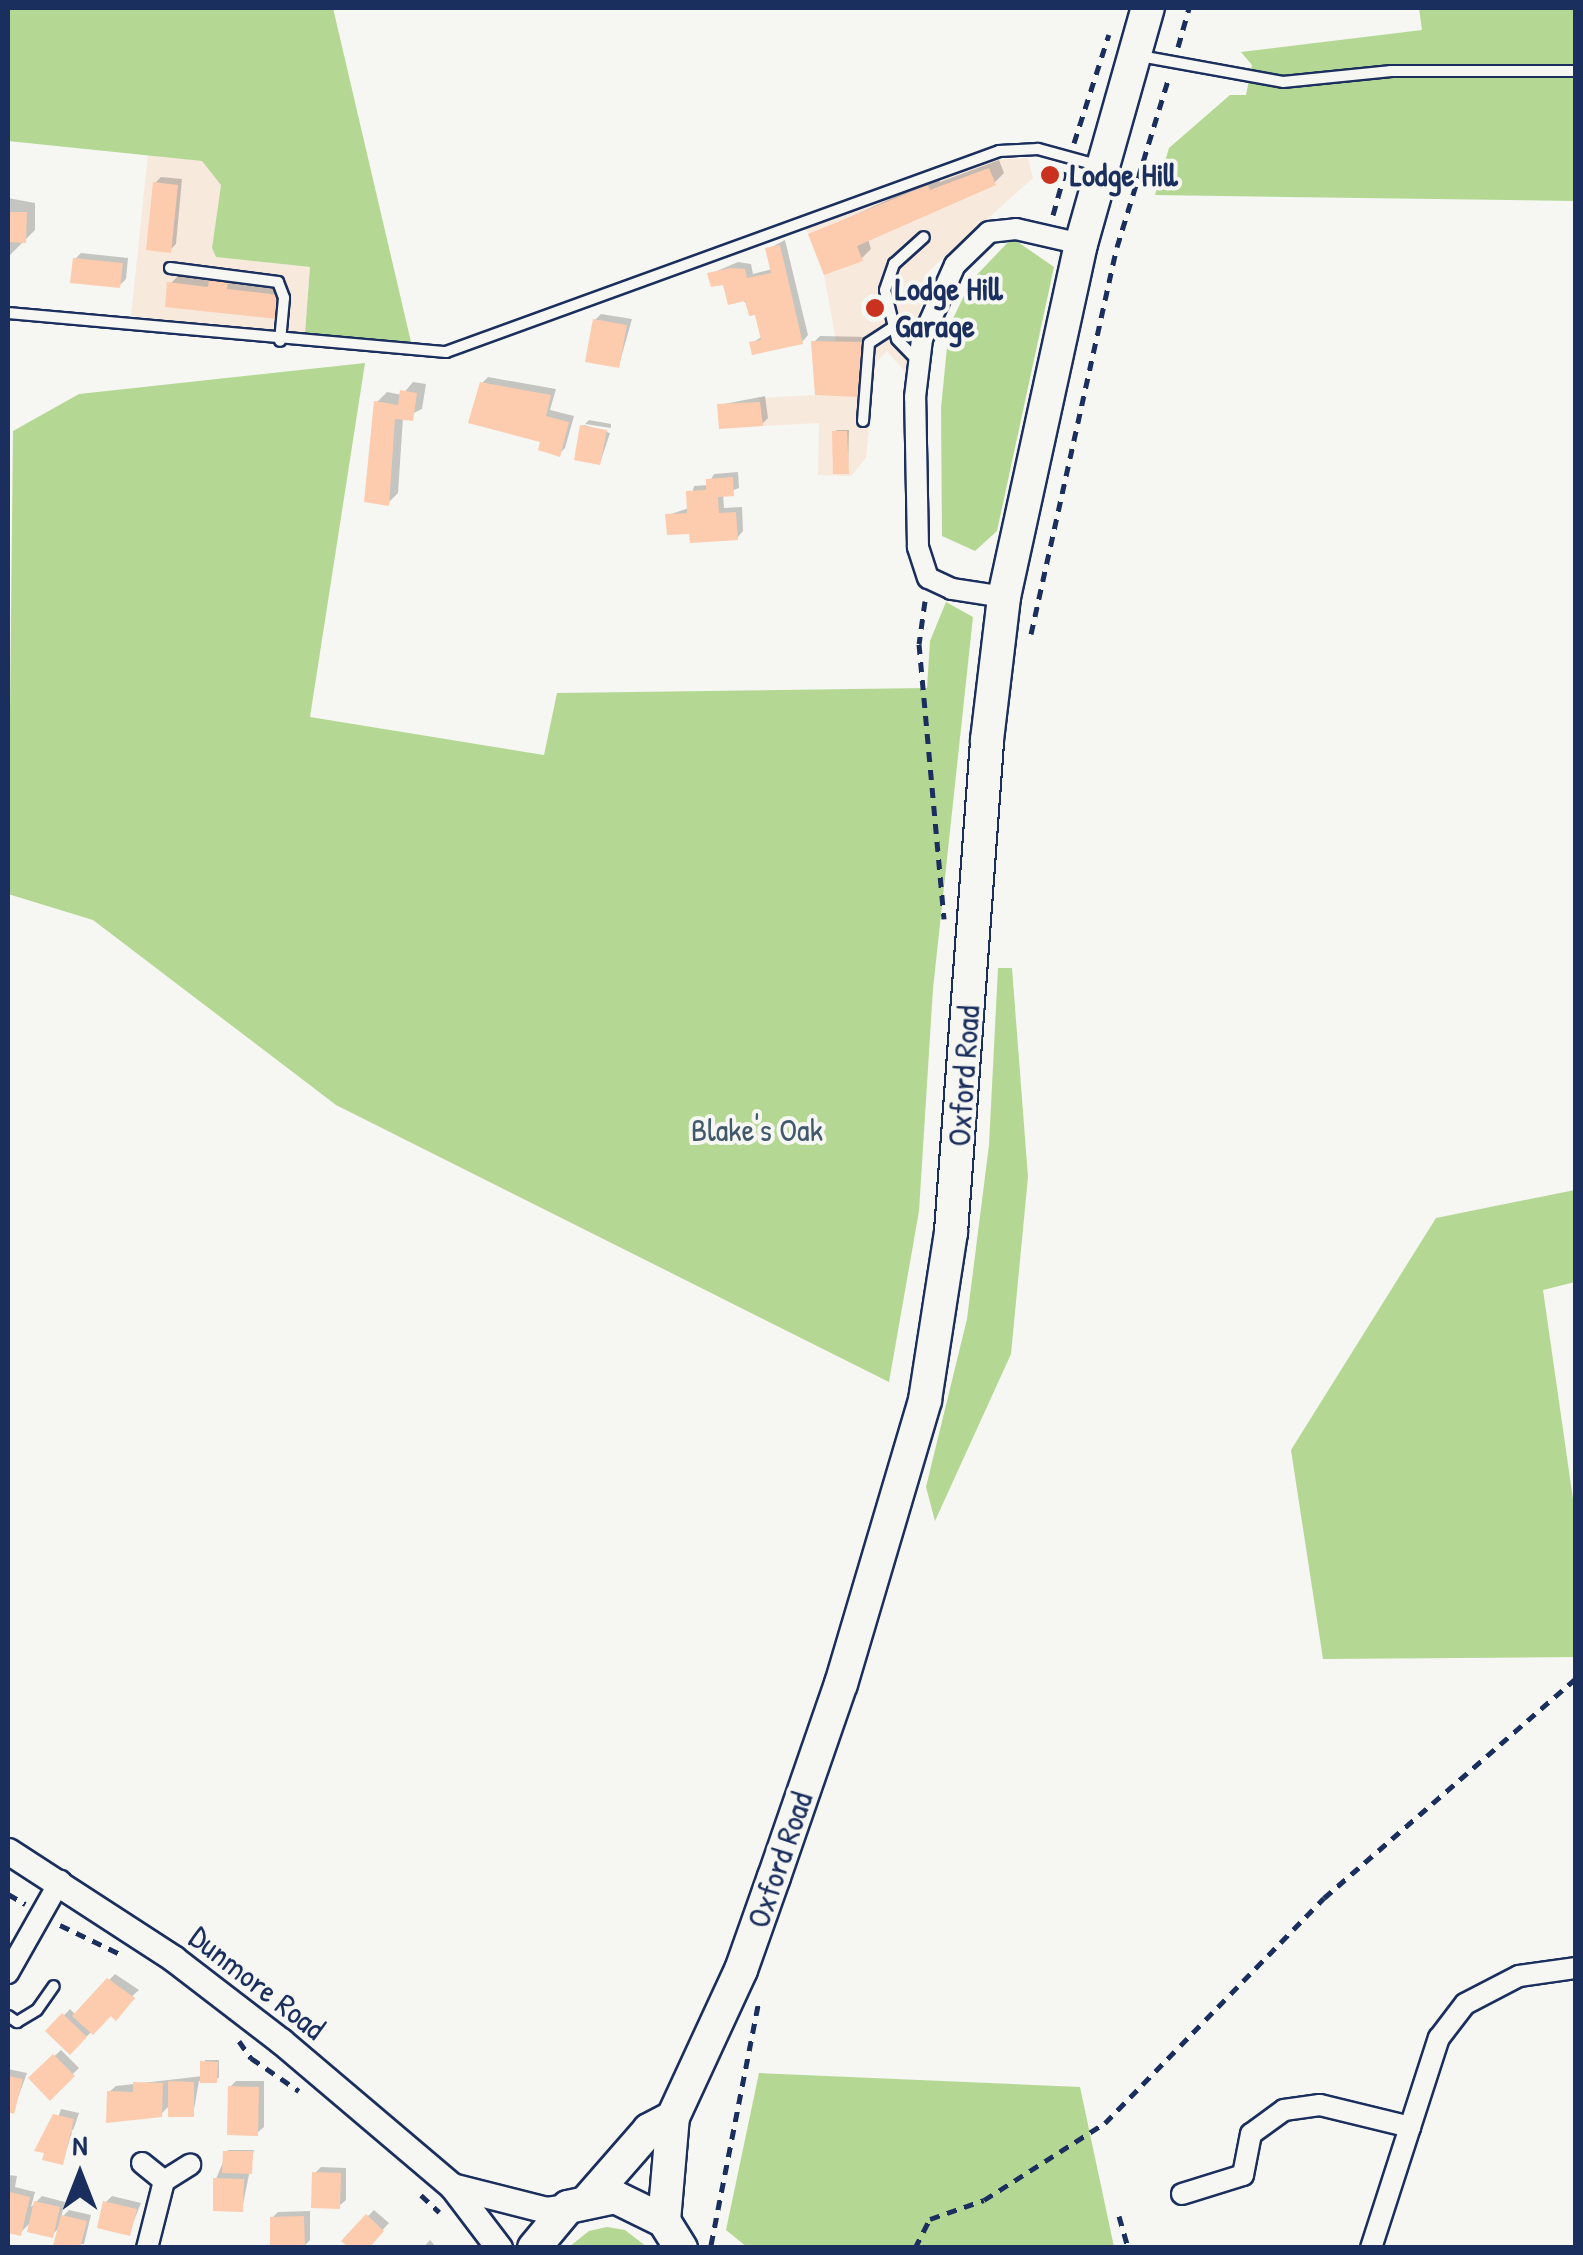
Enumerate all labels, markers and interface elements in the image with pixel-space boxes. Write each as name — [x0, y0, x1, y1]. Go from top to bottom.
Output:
place label: Lodge Hill — [1070, 156, 1178, 194]
marker: Lodge Hill — [1039, 164, 1061, 186]
place label: Lodge Hill Garage — [895, 271, 1003, 346]
marker: Lodge Hill Garage — [864, 297, 886, 319]
street label: Oxford Road — [940, 1004, 988, 1148]
park label: Blake's Oak — [691, 1111, 823, 1149]
street label: Oxford Road — [739, 1787, 821, 1933]
street label: Dunmore Road — [181, 1918, 333, 2048]
north arrow — [30, 2125, 130, 2225]
text: N — [73, 2126, 87, 2164]

